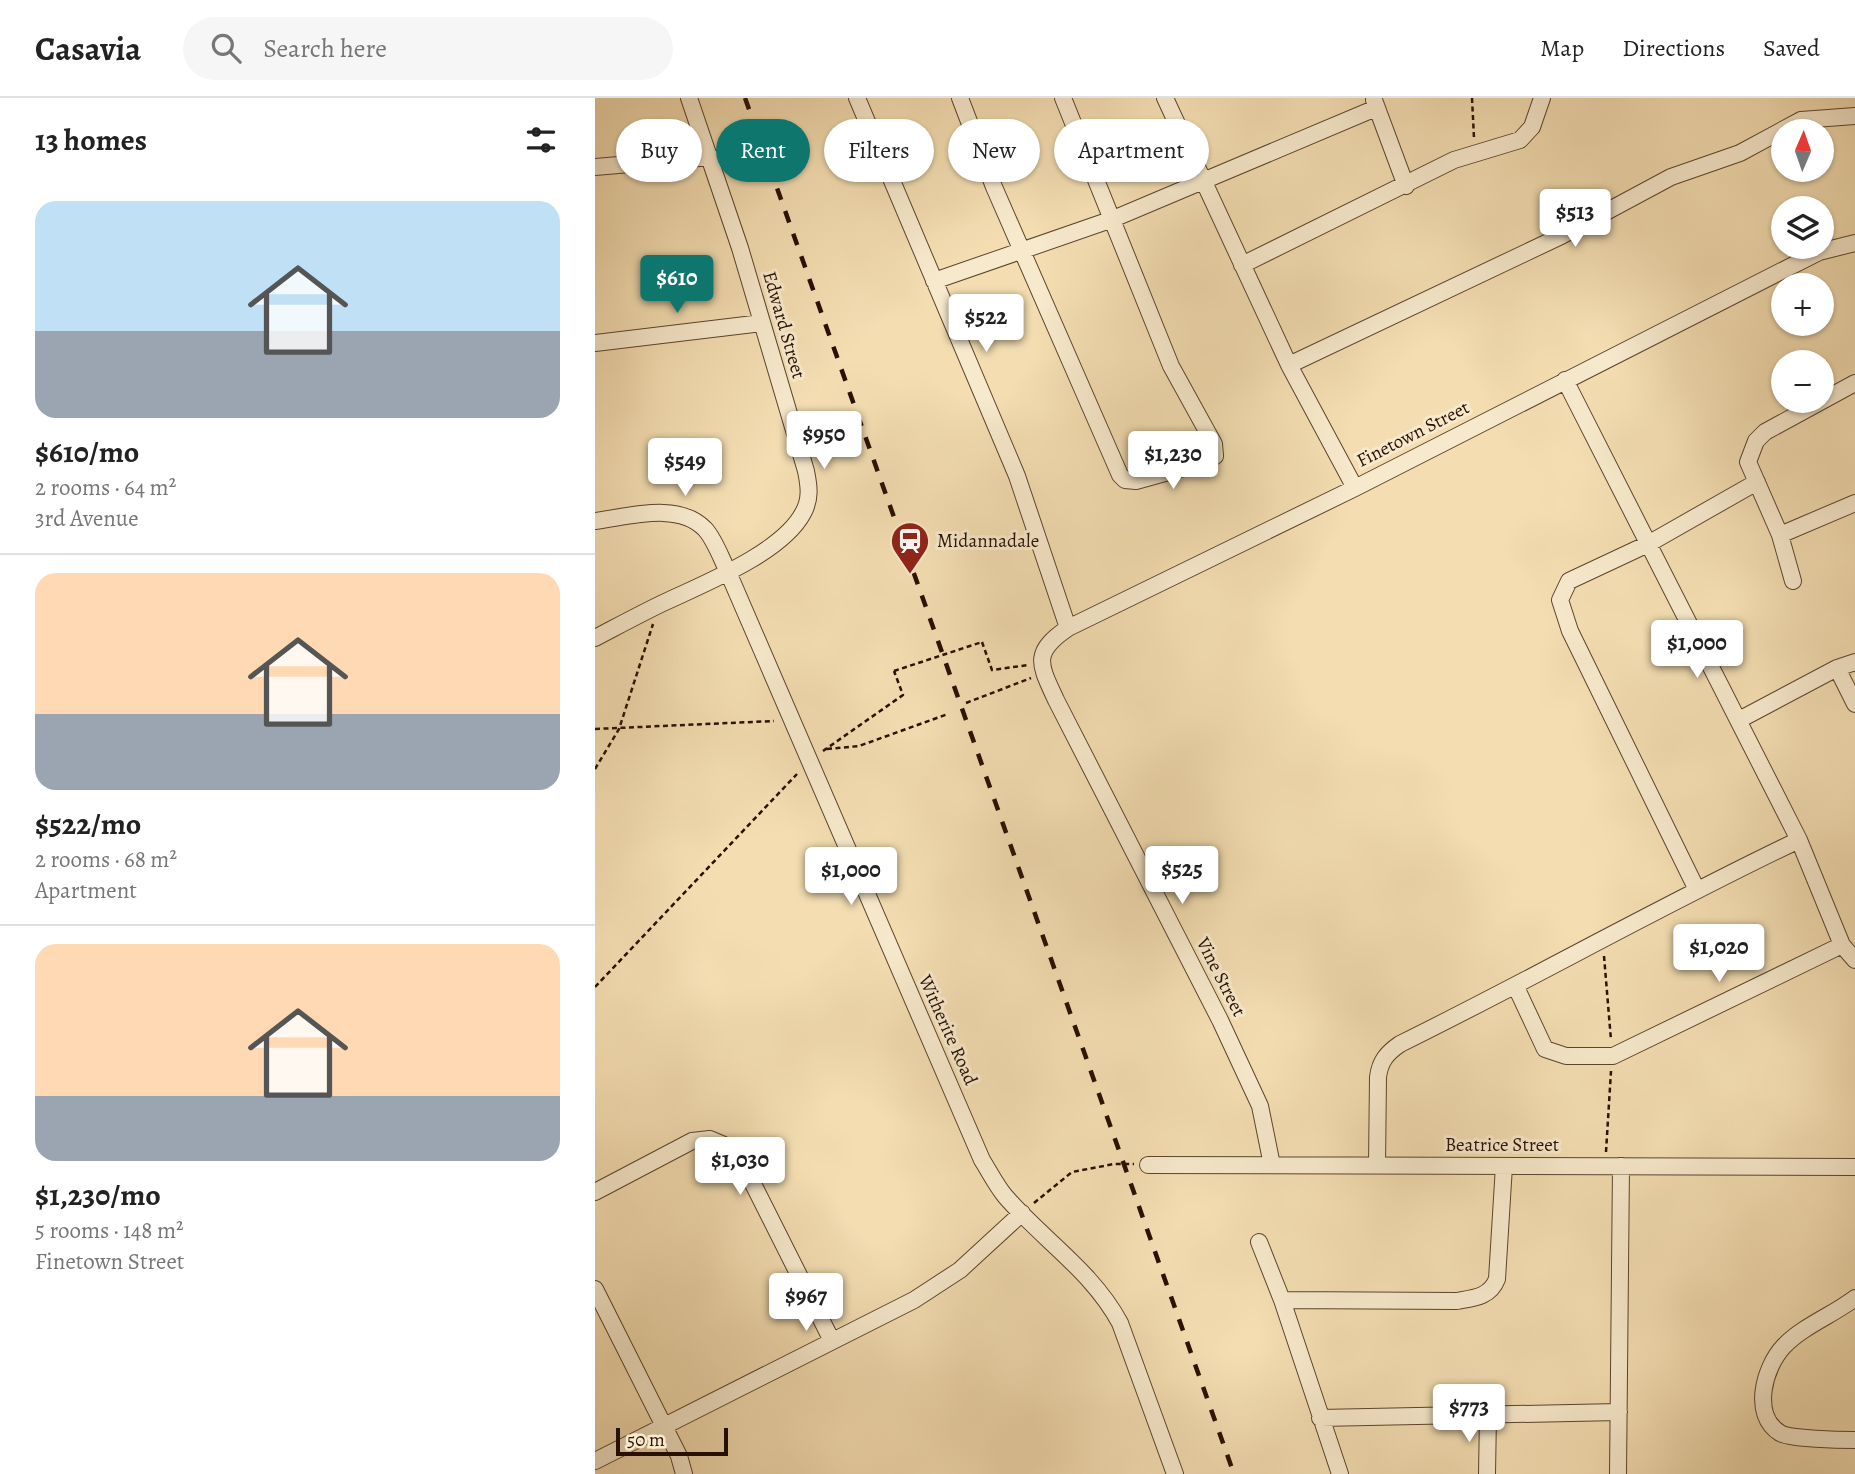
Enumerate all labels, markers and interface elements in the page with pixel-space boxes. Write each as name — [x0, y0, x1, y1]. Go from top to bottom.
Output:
search box — [183, 17, 673, 80]
text: Casavia — [35, 26, 141, 71]
icon: search — [207, 29, 245, 67]
text: Search here — [263, 31, 387, 66]
text: Map — [1540, 32, 1584, 64]
text: Directions — [1622, 32, 1725, 64]
text: Saved — [1763, 32, 1820, 64]
chip: Buy — [616, 119, 702, 182]
chip: Rent — [716, 119, 810, 182]
chip: Filters — [824, 119, 934, 182]
chip: New — [948, 119, 1040, 182]
chip: Apartment — [1054, 119, 1209, 182]
north arrow — [1771, 119, 1834, 182]
map controls — [1771, 119, 1834, 413]
text: 13 homes — [35, 120, 147, 160]
icon: filters — [522, 121, 560, 159]
pin: $513 — [1534, 190, 1616, 249]
text: $513 — [1556, 196, 1594, 227]
button: layers — [1771, 196, 1834, 259]
icon: home — [235, 247, 361, 373]
pin: $610 — [636, 256, 718, 315]
text: $610 — [656, 262, 698, 293]
street label: Edward Street — [756, 268, 812, 382]
button: + — [1771, 273, 1834, 336]
pin: $522 — [945, 294, 1027, 354]
text: $522 — [965, 301, 1007, 332]
button: − — [1771, 350, 1834, 413]
street label: Finetown Street — [1352, 394, 1474, 474]
pin: $950 — [783, 412, 865, 471]
text: $950 — [803, 418, 845, 449]
text: $610/mo — [35, 432, 139, 472]
pin: $1,230 — [1116, 432, 1230, 491]
pin: $549 — [644, 438, 726, 498]
text: $1,230 — [1144, 438, 1202, 469]
text: $549 — [664, 445, 706, 476]
text: 2 rooms · 64 m² — [35, 472, 176, 503]
text: 3rd Avenue — [35, 503, 139, 534]
station icon: Midannadale — [889, 520, 931, 575]
place label: Midannadale — [937, 528, 1039, 554]
icon: home — [235, 619, 361, 745]
pin: $1,000 — [1640, 620, 1754, 680]
text: $1,000 — [1667, 627, 1727, 658]
text: $522/mo — [35, 804, 141, 844]
text: 2 rooms · 68 m² — [35, 844, 177, 875]
pin: $525 — [1141, 846, 1223, 906]
pin: $1,000 — [794, 848, 908, 907]
text: $525 — [1161, 853, 1203, 884]
text: $1,000 — [821, 854, 881, 885]
text: Apartment — [35, 875, 137, 906]
pin: $1,020 — [1662, 924, 1776, 984]
text: $1,020 — [1689, 931, 1749, 962]
street label: Vine Street — [1190, 932, 1252, 1021]
street label: Witherite Road — [912, 970, 984, 1090]
icon: home — [235, 990, 361, 1116]
street label: Beatrice Street — [1445, 1132, 1559, 1158]
pin: $1,030 — [683, 1138, 797, 1197]
text: $1,030 — [711, 1144, 769, 1175]
text: $1,230/mo — [35, 1175, 161, 1215]
text: 5 rooms · 148 m² — [35, 1215, 184, 1246]
text: Finetown Street — [35, 1246, 184, 1277]
pin: $967 — [765, 1274, 847, 1333]
text: $967 — [785, 1280, 827, 1311]
pin: $773 — [1428, 1384, 1510, 1444]
text: $773 — [1449, 1391, 1489, 1422]
scale bar — [616, 1425, 728, 1457]
text: 50 m — [627, 1427, 665, 1453]

